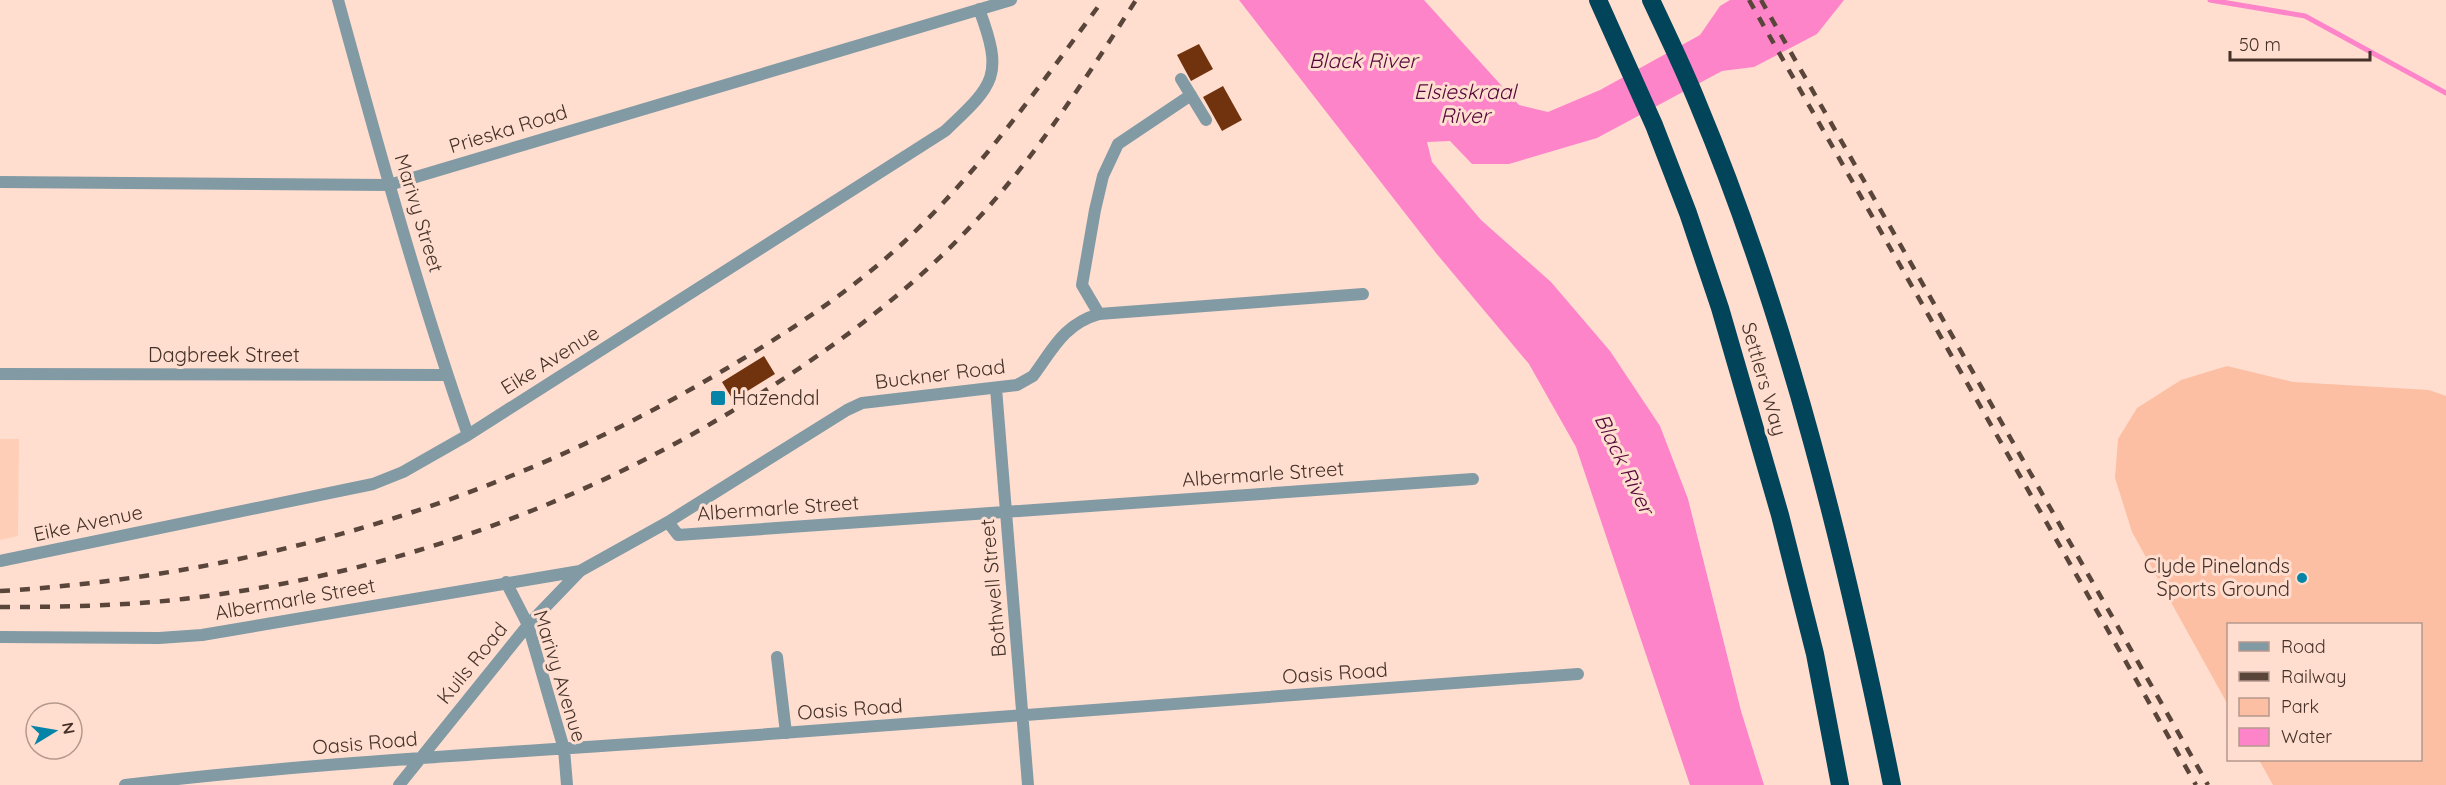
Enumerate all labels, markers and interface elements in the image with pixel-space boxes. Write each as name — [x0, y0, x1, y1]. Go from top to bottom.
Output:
scale bar — [2230, 24, 2370, 62]
text: 50 m — [2239, 33, 2281, 56]
water label: Black River — [1309, 47, 1420, 73]
water label: Elsieskraal River — [1414, 78, 1518, 128]
street label: Prieska Road — [446, 99, 570, 158]
street label: Marivy Street — [390, 151, 449, 275]
street label: Settlers Way — [1736, 319, 1793, 439]
street label: Eike Avenue — [496, 320, 603, 400]
street label: Dagbreek Street — [148, 342, 300, 367]
street label: Buckner Road — [873, 353, 1007, 394]
place label: Hazendal — [732, 385, 820, 410]
marker: Hazendal — [709, 389, 727, 407]
water label: Black River — [1589, 409, 1662, 521]
street label: Albermarle Street — [1181, 455, 1345, 492]
street label: Albermarle Street — [696, 489, 860, 526]
street label: Eike Avenue — [31, 499, 145, 546]
street label: Bothwell Street — [974, 518, 1011, 658]
place label: Clyde Pinelands Sports Ground — [2144, 553, 2290, 601]
marker: Clyde Pinelands Sports Ground — [2295, 571, 2309, 585]
street label: Albermarle Street — [213, 572, 377, 625]
street label: Marivy Avenue — [529, 607, 592, 745]
street label: Kuils Road — [431, 617, 512, 709]
legend — [2227, 623, 2422, 761]
text: Road — [2281, 635, 2326, 658]
street label: Oasis Road — [1281, 656, 1388, 689]
text: Railway — [2281, 665, 2347, 688]
street label: Oasis Road — [796, 692, 903, 725]
text: Park — [2281, 695, 2319, 718]
north arrow — [24, 701, 84, 761]
text: N — [58, 720, 80, 736]
street label: Oasis Road — [311, 725, 419, 760]
text: Water — [2281, 725, 2332, 748]

